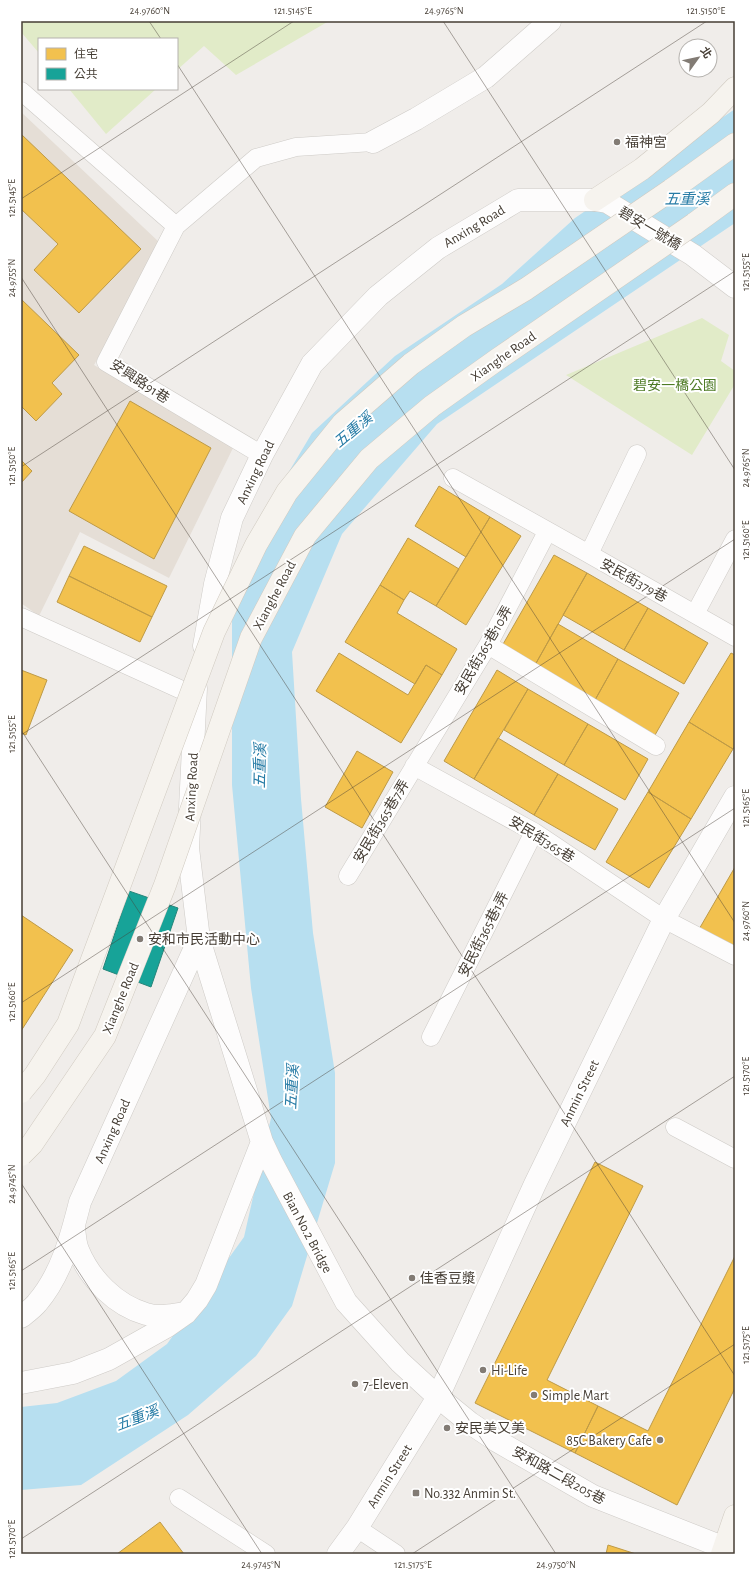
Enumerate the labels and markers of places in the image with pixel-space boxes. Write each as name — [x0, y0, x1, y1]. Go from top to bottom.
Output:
place label: 福神宮 — [625, 135, 667, 150]
marker: 福神宮 — [612, 137, 622, 147]
place label: 安和市民活動中心 — [148, 932, 260, 947]
marker: 安和市民活動中心 — [135, 934, 145, 944]
place label: 佳香豆漿 — [420, 1271, 476, 1286]
marker: 佳香豆漿 — [407, 1273, 417, 1283]
place label: Hi-Life — [491, 1364, 528, 1378]
marker: Hi-Life — [478, 1365, 488, 1375]
place label: 7-Eleven — [363, 1378, 409, 1392]
marker: 7-Eleven — [350, 1379, 360, 1389]
place label: Simple Mart — [542, 1389, 609, 1403]
marker: Simple Mart — [529, 1390, 539, 1400]
place label: 安民美又美 — [455, 1421, 525, 1436]
marker: 安民美又美 — [442, 1423, 452, 1433]
place label: 85C Bakery Cafe — [566, 1434, 652, 1448]
marker: 85C Bakery Cafe — [655, 1435, 665, 1445]
place label: No.332 Anmin St. — [424, 1487, 516, 1501]
marker: No.332 Anmin St. — [411, 1488, 421, 1498]

